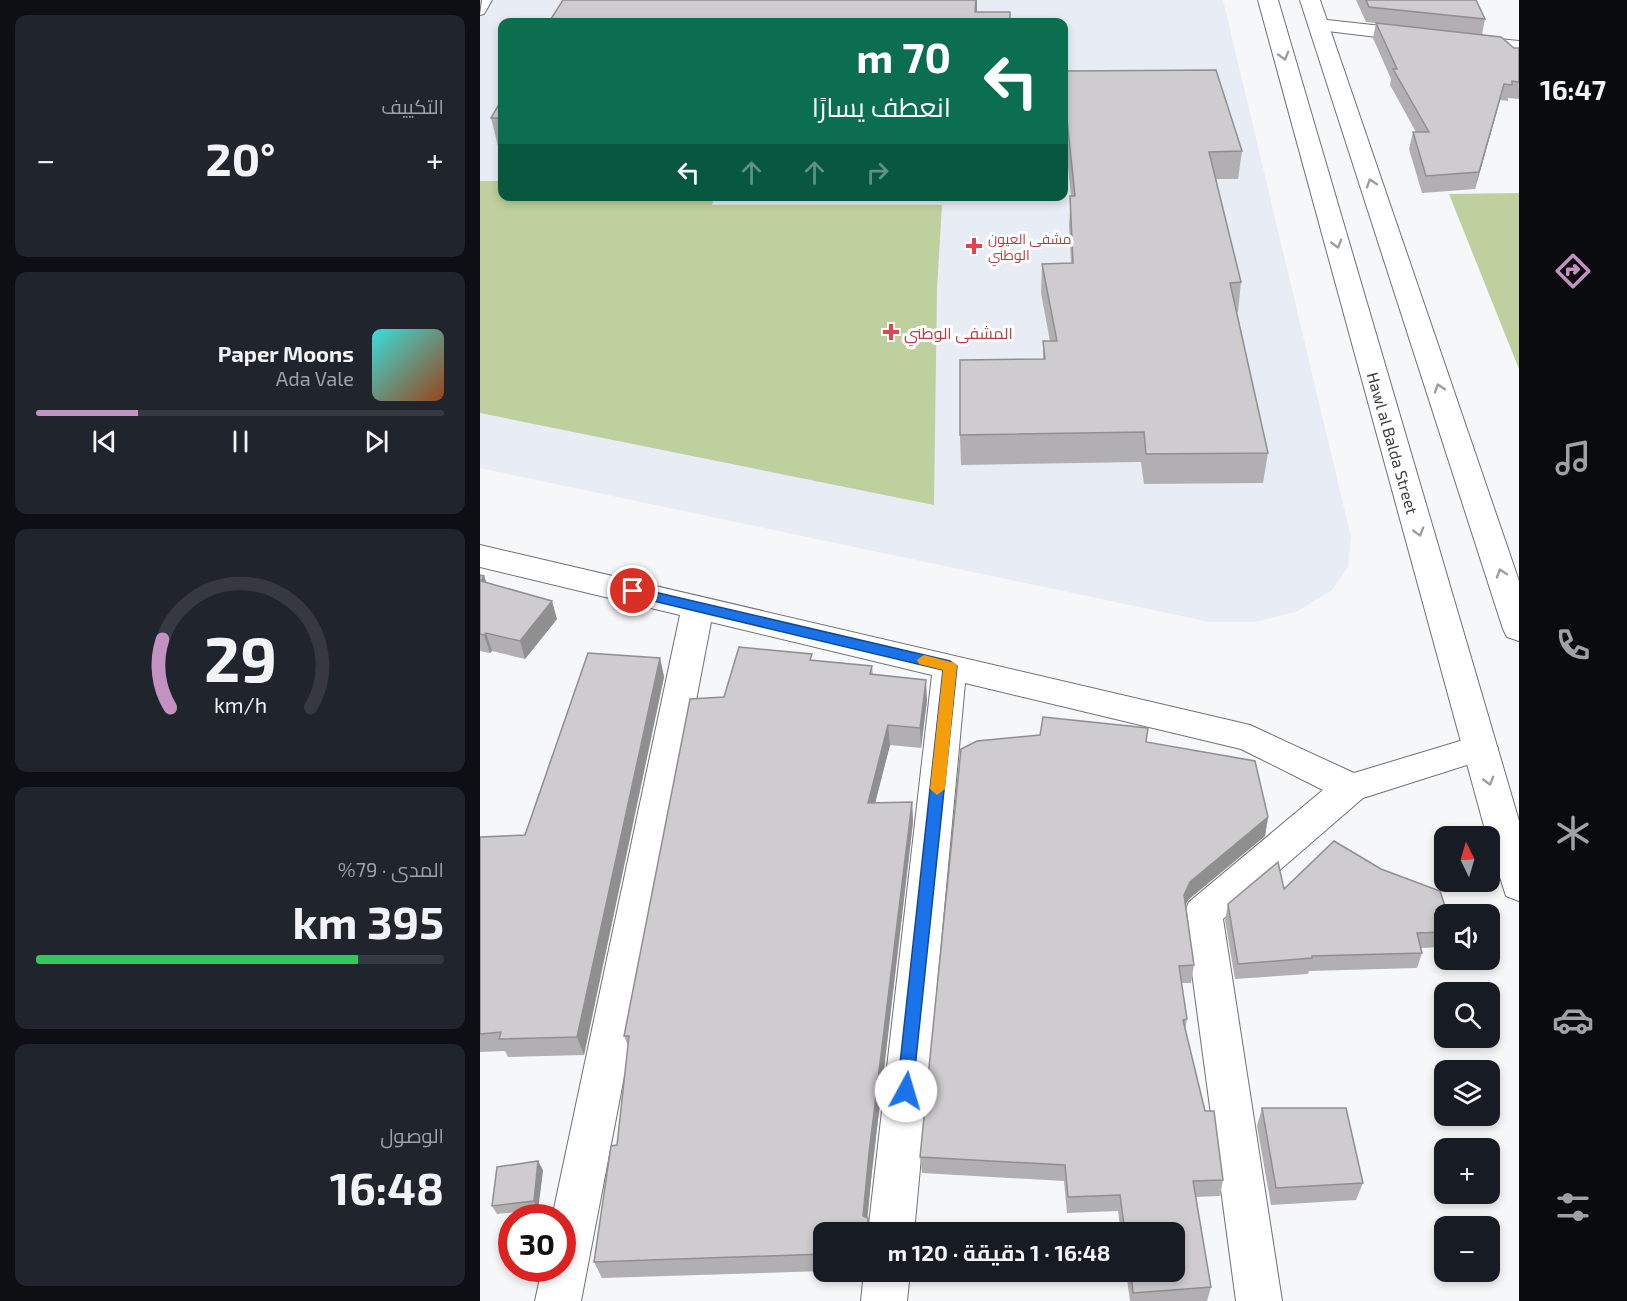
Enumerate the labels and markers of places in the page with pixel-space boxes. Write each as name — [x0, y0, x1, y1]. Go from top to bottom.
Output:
place label: مشفى العيون الوطني — [988, 230, 1072, 267]
marker: مشفى العيون الوطني — [965, 237, 983, 255]
marker: المشفى الوطني — [882, 323, 900, 341]
place label: المشفى الوطني — [904, 323, 1013, 347]
pin — [607, 565, 658, 616]

